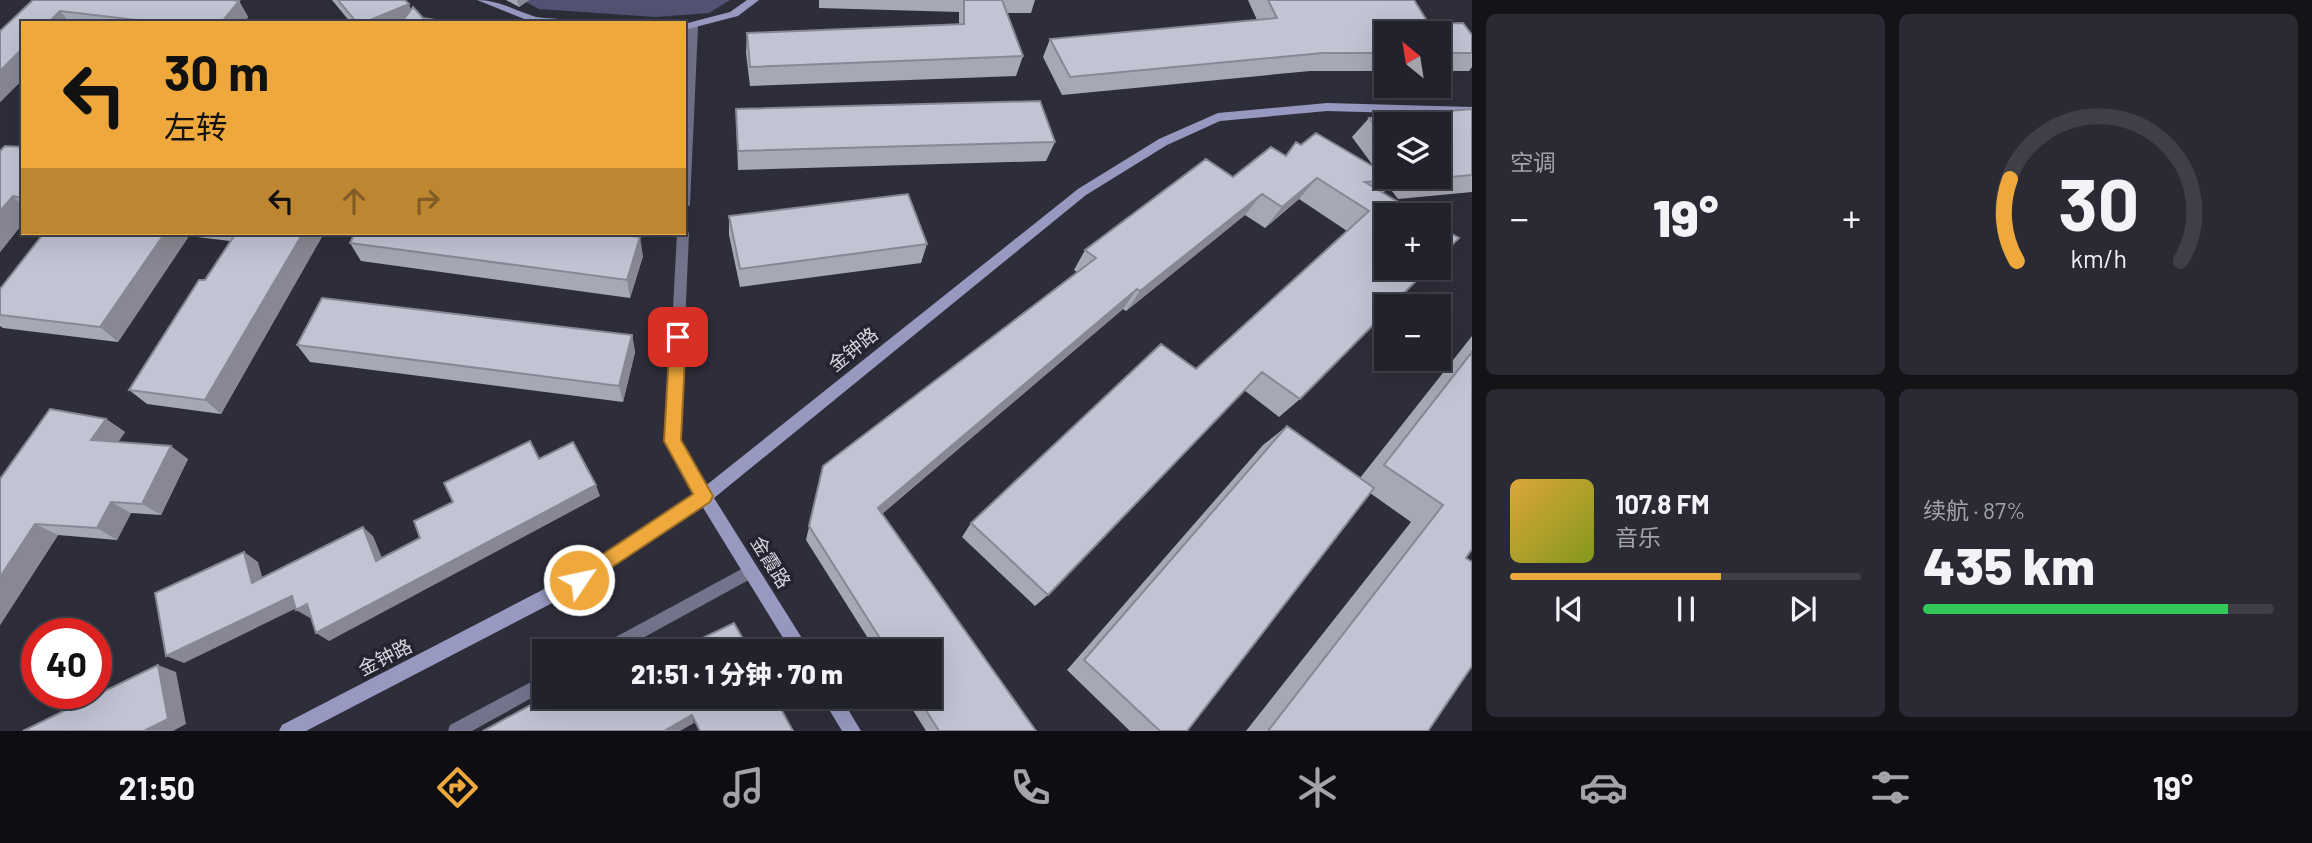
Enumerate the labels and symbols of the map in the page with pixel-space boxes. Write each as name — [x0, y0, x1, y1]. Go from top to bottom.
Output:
north arrow — [1374, 21, 1451, 98]
pin — [648, 307, 708, 367]
street label: 金钟路 — [823, 322, 882, 375]
street label: 金霞路 — [747, 531, 796, 592]
position arrow — [542, 543, 616, 617]
speed limit sign: 40 — [21, 618, 112, 709]
street label: 金钟路 — [354, 633, 415, 680]

